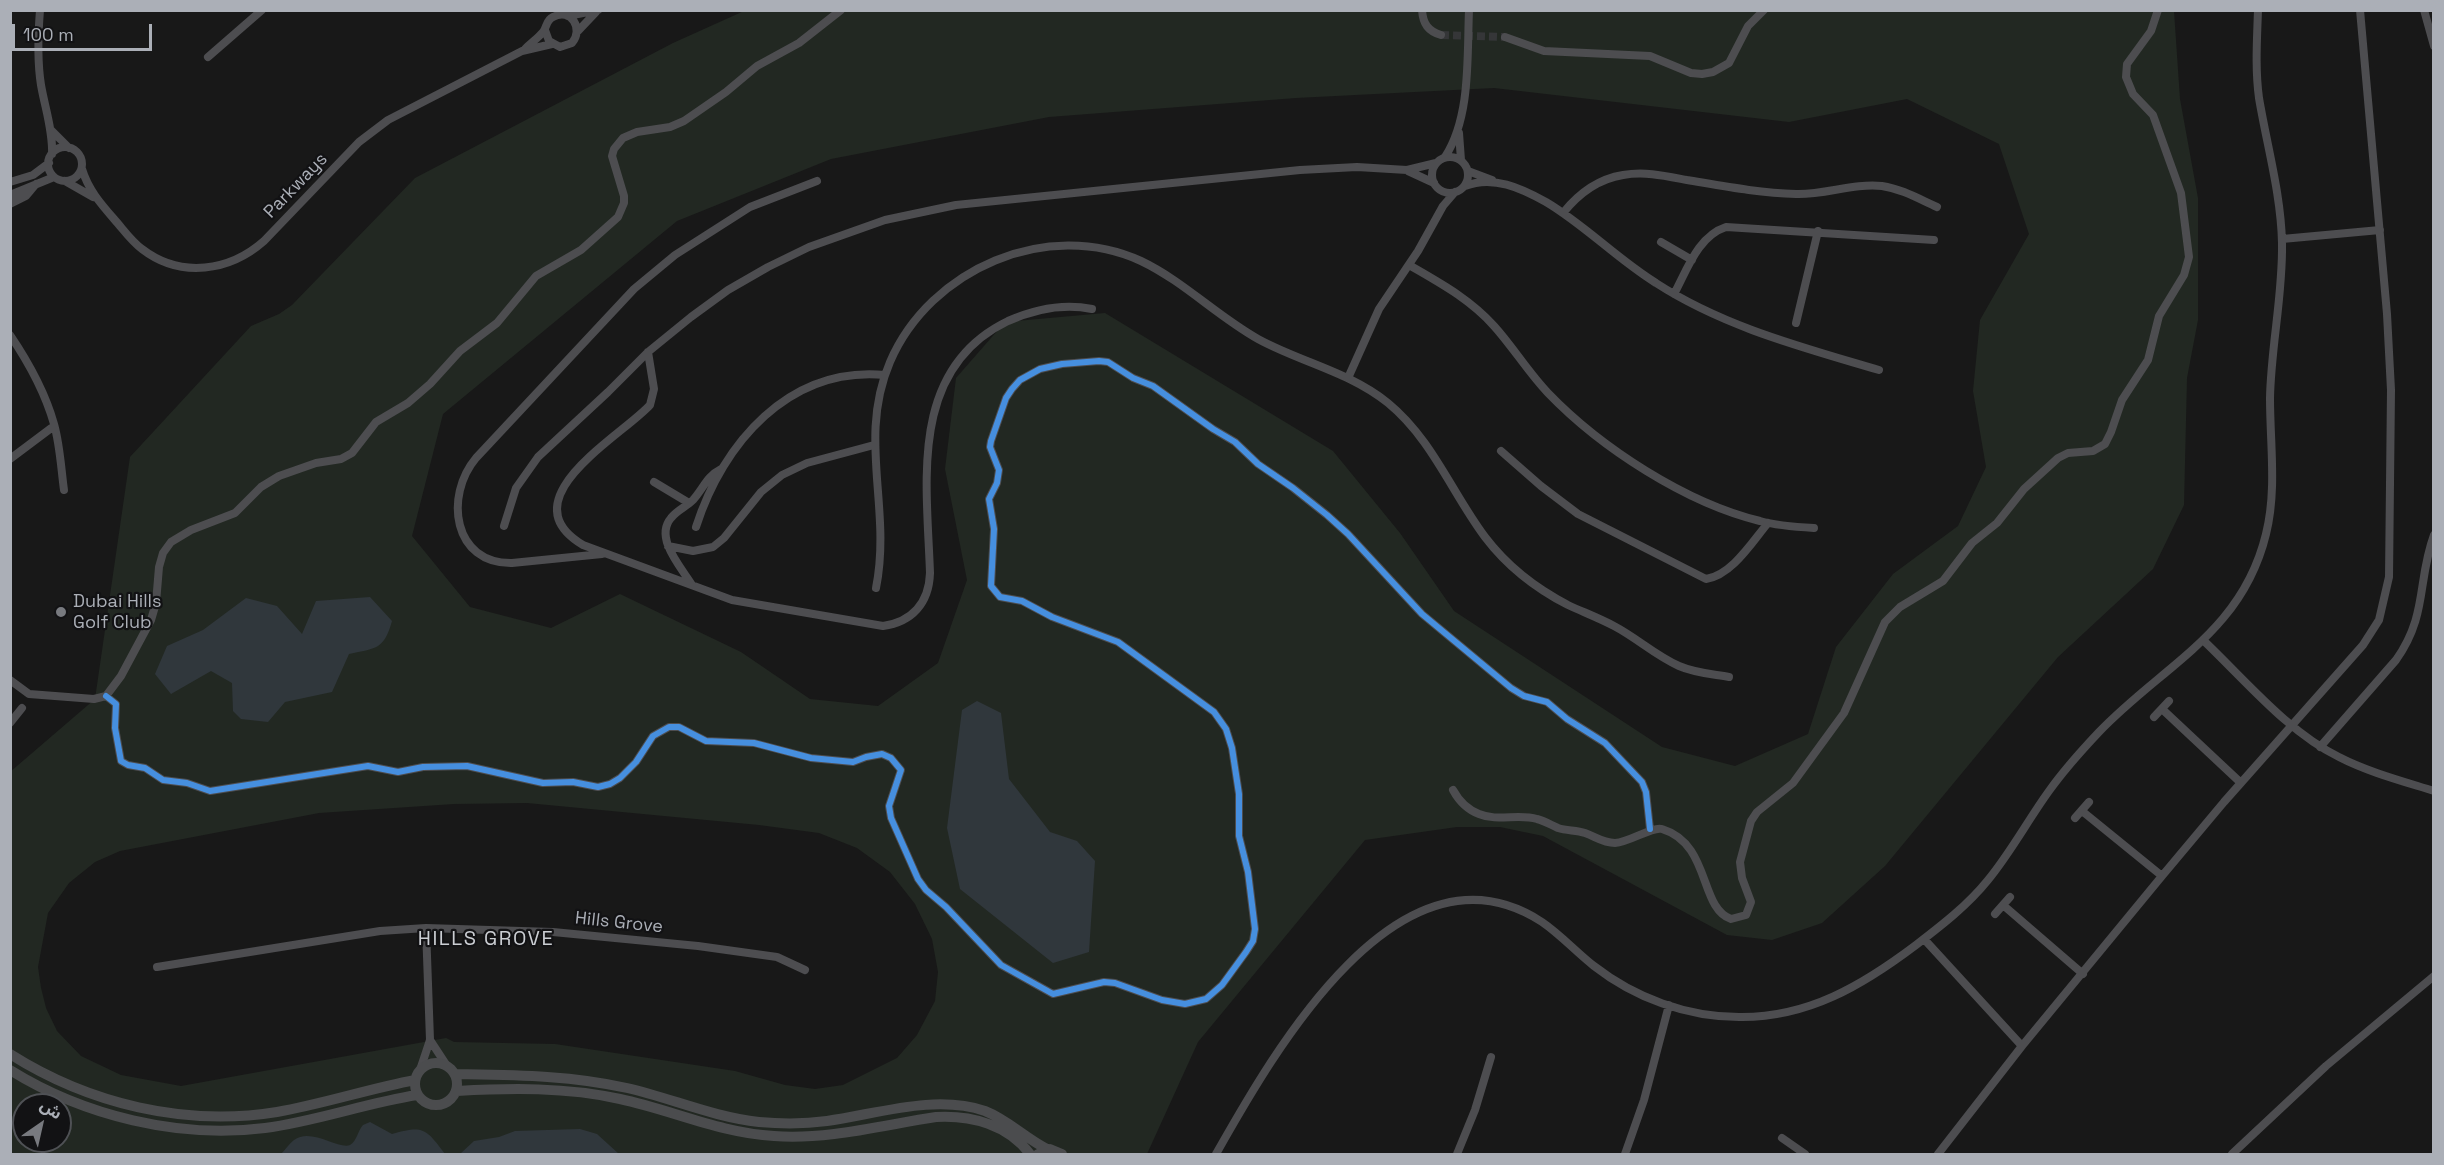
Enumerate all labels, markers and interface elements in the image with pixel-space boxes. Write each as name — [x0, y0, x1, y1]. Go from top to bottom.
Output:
scale bar — [15, 12, 154, 50]
text: 100 m — [23, 23, 74, 46]
street label: Parkways — [260, 149, 332, 223]
place label: Dubai Hills Golf Club — [73, 591, 161, 634]
marker: Dubai Hills Golf Club — [54, 605, 68, 619]
street label: Hills Grove — [574, 908, 664, 938]
district label: HILLS GROVE — [418, 928, 554, 952]
north arrow — [12, 1093, 72, 1153]
text: ش — [36, 1094, 66, 1124]

